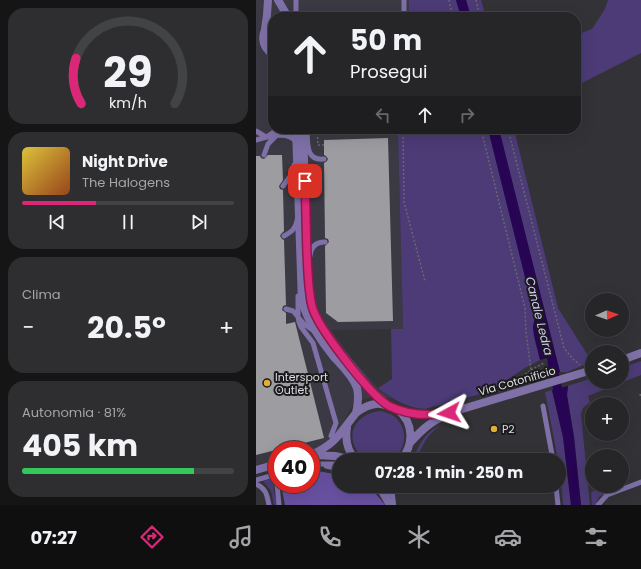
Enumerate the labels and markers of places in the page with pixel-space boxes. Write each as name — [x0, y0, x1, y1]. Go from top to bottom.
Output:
pin — [288, 164, 322, 198]
place label: Intersport Outlet — [275, 369, 328, 398]
marker: Intersport Outlet — [262, 378, 272, 388]
place label: P2 — [502, 421, 515, 437]
marker: P2 — [489, 424, 499, 434]

